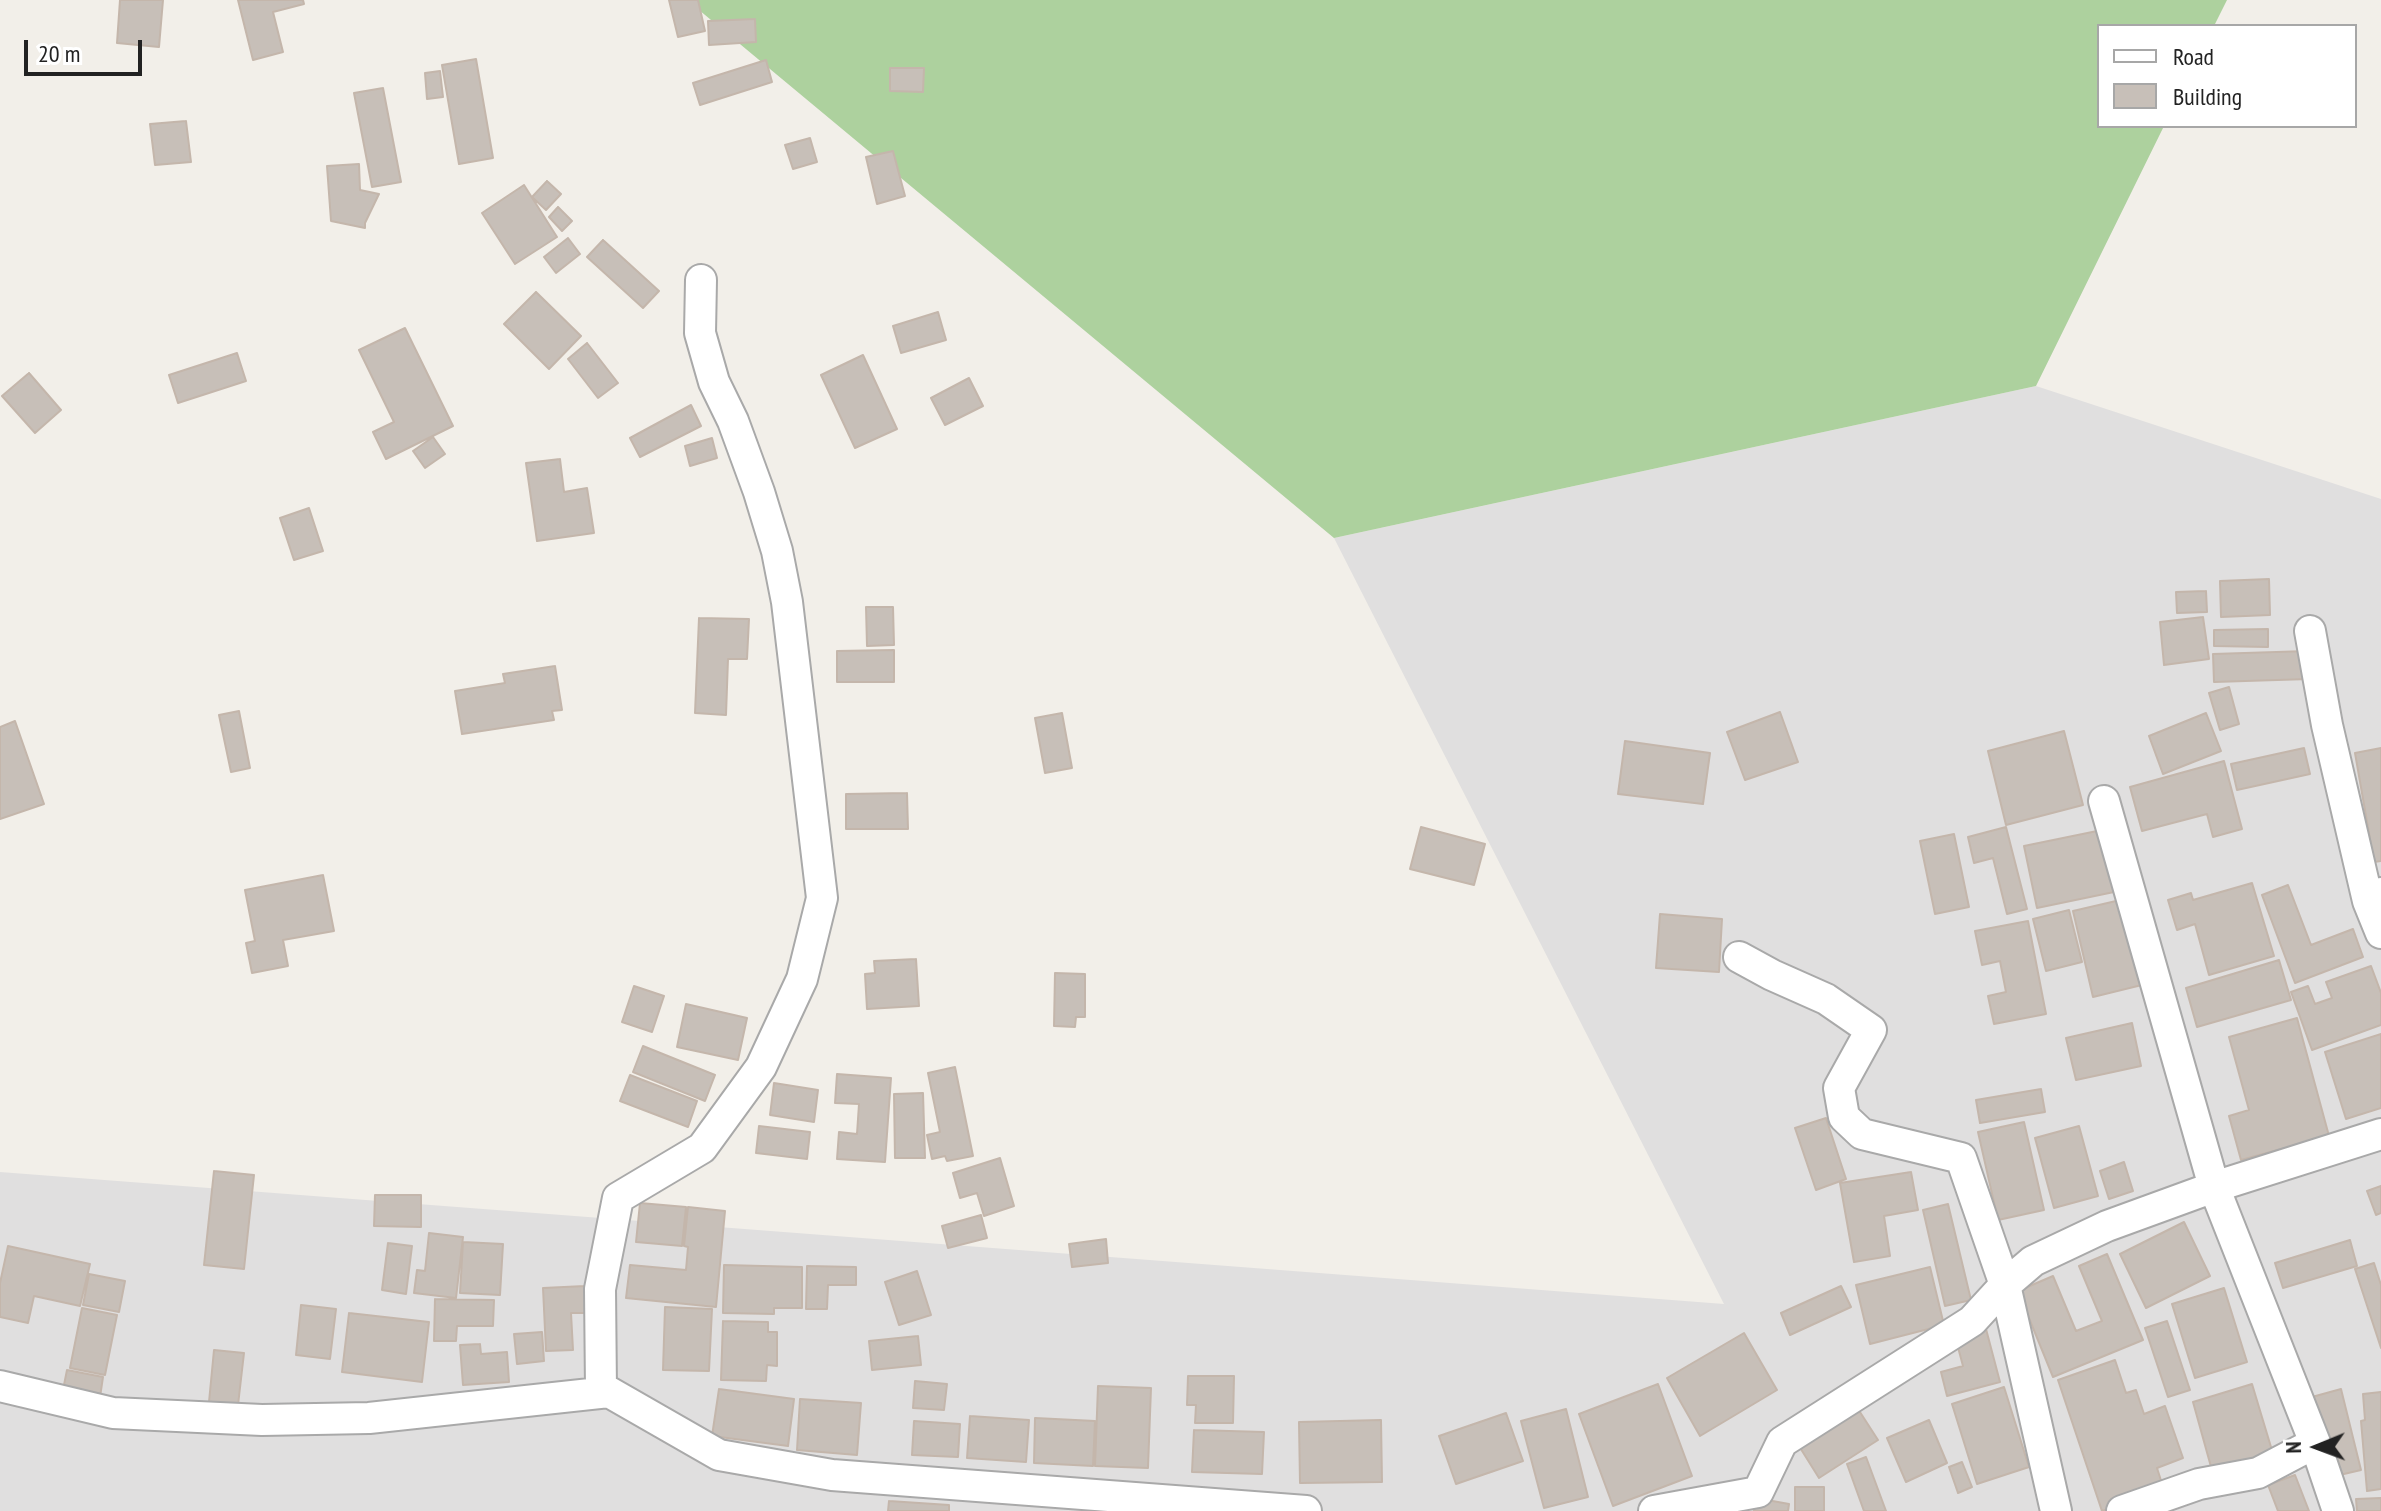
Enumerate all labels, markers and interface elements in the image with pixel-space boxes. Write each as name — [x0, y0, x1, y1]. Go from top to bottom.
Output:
scale bar — [28, 24, 146, 74]
legend — [2097, 24, 2357, 128]
text: 20 m — [38, 38, 80, 69]
text: Road — [2173, 41, 2214, 72]
text: Building — [2173, 81, 2242, 112]
north arrow — [2277, 1407, 2357, 1487]
text: N — [2279, 1441, 2307, 1454]

